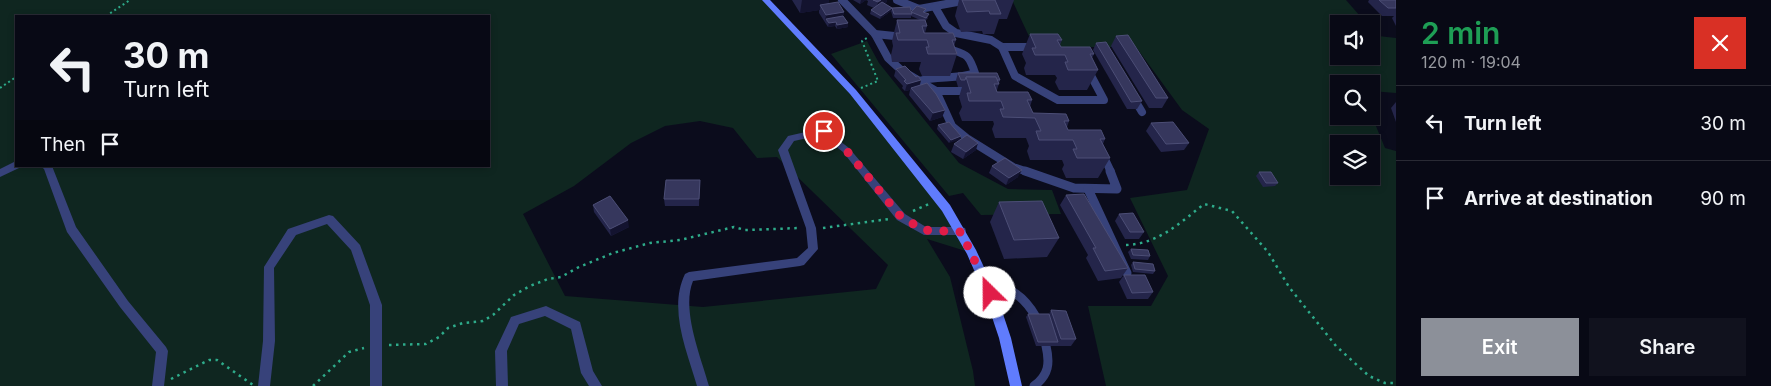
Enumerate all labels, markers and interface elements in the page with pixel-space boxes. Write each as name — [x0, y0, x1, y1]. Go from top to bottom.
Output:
map controls — [1330, 15, 1380, 185]
button: sound — [1330, 15, 1380, 65]
text: 2 min — [1421, 15, 1500, 51]
button: close — [1694, 17, 1746, 69]
text: 30 m — [123, 34, 209, 76]
icon: left — [40, 35, 105, 100]
text: 120 m · 19:04 — [1421, 52, 1521, 72]
button: search — [1330, 75, 1380, 125]
text: Turn left — [123, 76, 209, 102]
icon: left — [1421, 109, 1449, 137]
pin — [803, 110, 845, 152]
text: Turn left — [1464, 112, 1542, 135]
text: 30 m — [1700, 112, 1746, 135]
icon: arrive — [810, 117, 838, 145]
icon: arrive — [96, 130, 124, 158]
text: Then — [40, 133, 86, 156]
button: layers — [1330, 135, 1380, 185]
icon: arrive — [1421, 184, 1449, 212]
text: Arrive at destination — [1464, 187, 1653, 210]
text: 90 m — [1700, 187, 1746, 210]
position arrow — [963, 266, 1015, 318]
button: Exit — [1421, 318, 1579, 376]
button: Share — [1589, 318, 1746, 376]

